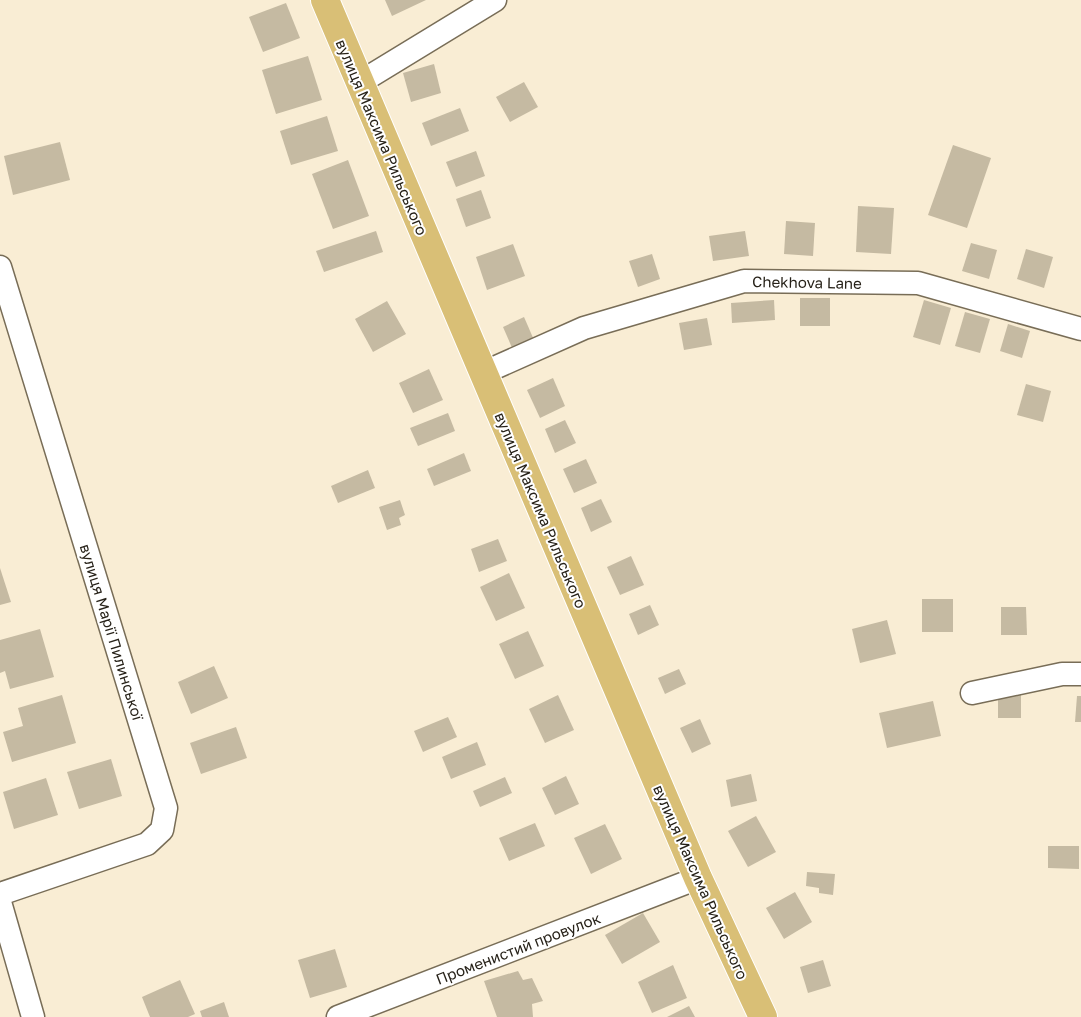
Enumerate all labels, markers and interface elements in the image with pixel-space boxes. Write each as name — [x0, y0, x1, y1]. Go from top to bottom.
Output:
street label: вулиця Максима Рильського — [333, 36, 431, 238]
street label: Chekhova Lane — [752, 272, 862, 292]
street label: вулиця Максима Рильського — [492, 409, 590, 611]
street label: вулиця Марії Пилинської — [77, 542, 148, 723]
street label: вулиця Максима Рильського — [650, 782, 752, 982]
street label: Променистий провулок — [433, 908, 603, 988]

